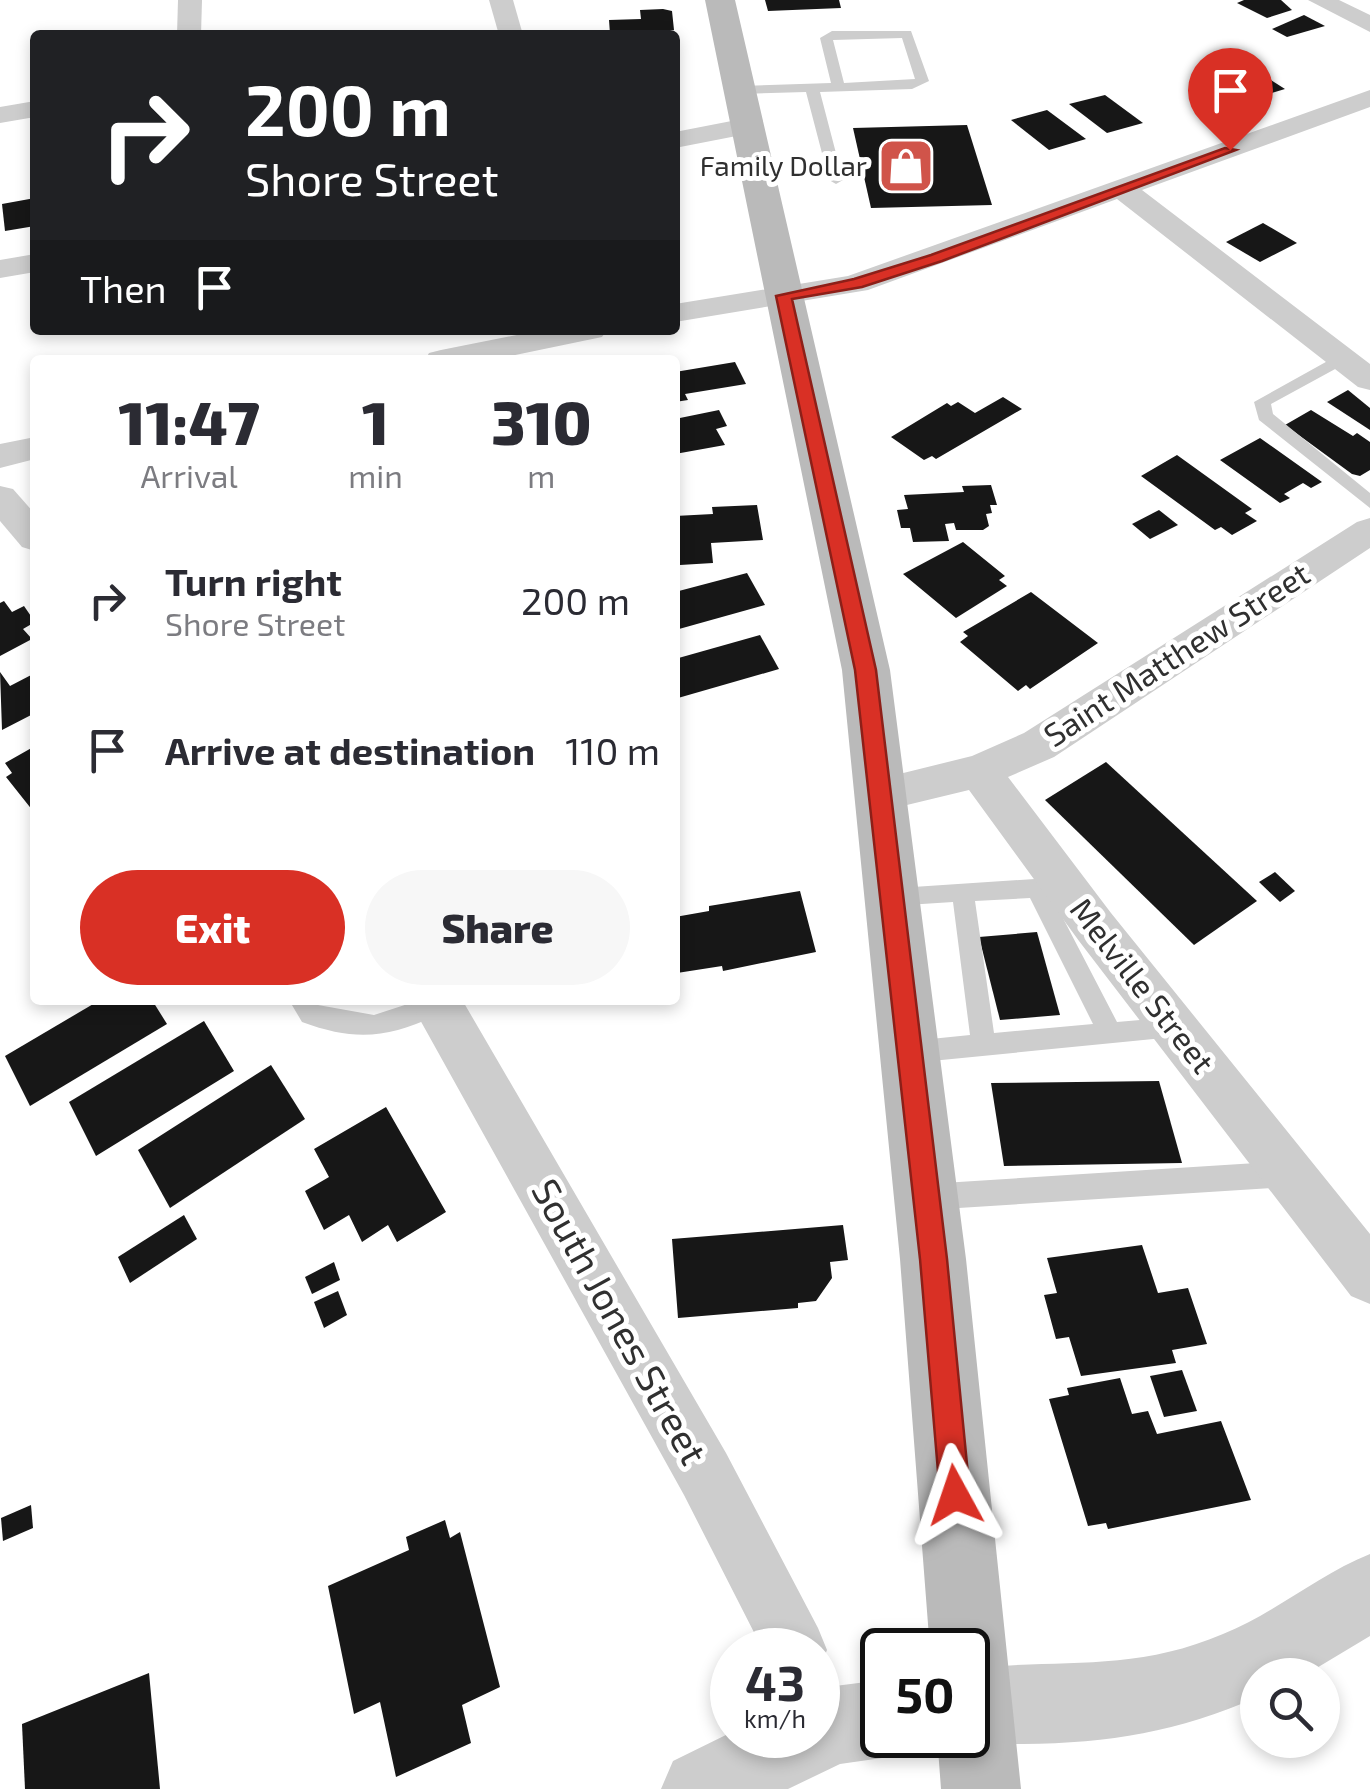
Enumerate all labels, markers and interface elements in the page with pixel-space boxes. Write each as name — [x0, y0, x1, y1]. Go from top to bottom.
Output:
pin — [1188, 48, 1273, 151]
icon: arrive — [1203, 63, 1258, 118]
text: 200 m — [245, 66, 451, 150]
icon: right — [80, 70, 210, 200]
shop icon: Family Dollar — [876, 136, 936, 196]
place label: Family Dollar — [700, 148, 867, 182]
text: Shore Street — [245, 151, 499, 205]
icon: arrive — [187, 260, 242, 315]
text: Then — [80, 265, 167, 311]
text: 11:47 — [118, 385, 260, 457]
text: 1 — [362, 385, 389, 457]
text: 310 — [491, 385, 591, 457]
text: Arrival — [140, 456, 238, 494]
text: min — [348, 456, 403, 494]
text: m — [527, 456, 555, 494]
street label: Saint Matthew Street — [1036, 553, 1316, 753]
text: Turn right — [165, 558, 342, 604]
icon: right — [80, 573, 135, 628]
text: 200 m — [521, 577, 630, 623]
text: Shore Street — [165, 604, 345, 642]
icon: arrive — [80, 723, 135, 778]
text: Arrive at destination — [165, 727, 535, 773]
text: 110 m — [565, 727, 660, 773]
button: Exit — [80, 870, 345, 985]
button: Share — [365, 870, 630, 985]
street label: Melville Street — [1064, 890, 1224, 1080]
street label: South Jones Street — [523, 1170, 718, 1472]
position arrow — [903, 1443, 1007, 1547]
speed limit sign: 50 — [860, 1628, 990, 1758]
text: 43 — [745, 1651, 805, 1711]
map controls — [1240, 1658, 1340, 1758]
button: search — [1240, 1658, 1340, 1758]
text: km/h — [744, 1703, 806, 1733]

